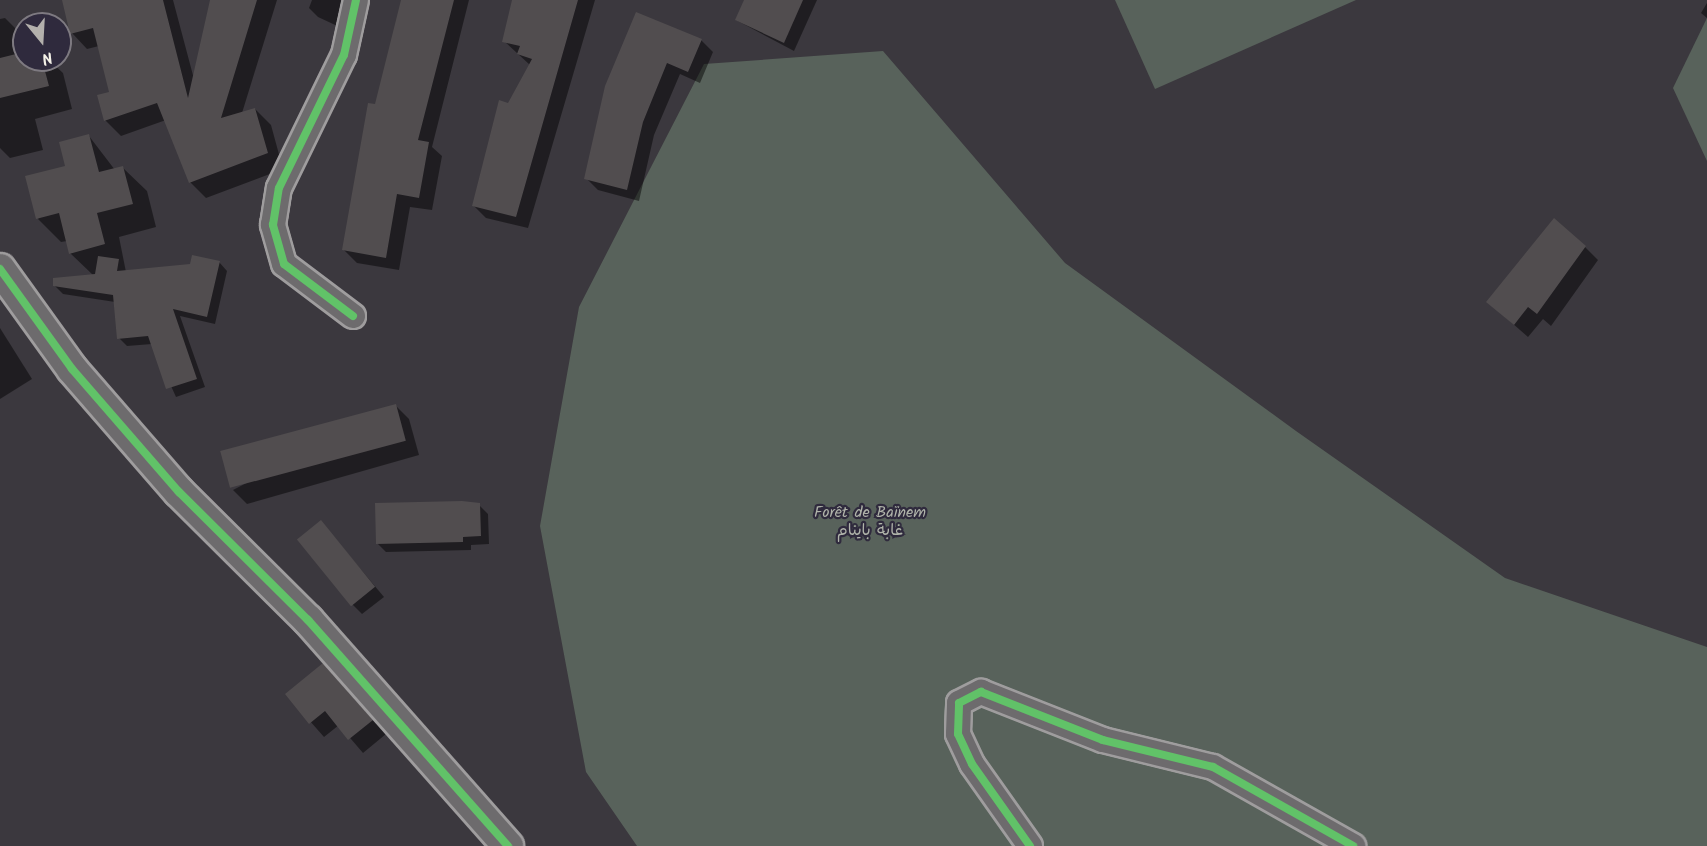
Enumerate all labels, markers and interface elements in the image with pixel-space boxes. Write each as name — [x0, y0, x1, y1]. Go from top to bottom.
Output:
north arrow — [12, 12, 72, 72]
text: N — [38, 44, 56, 71]
park label: Forêt de Baïnem غابة باينام — [814, 503, 926, 541]

